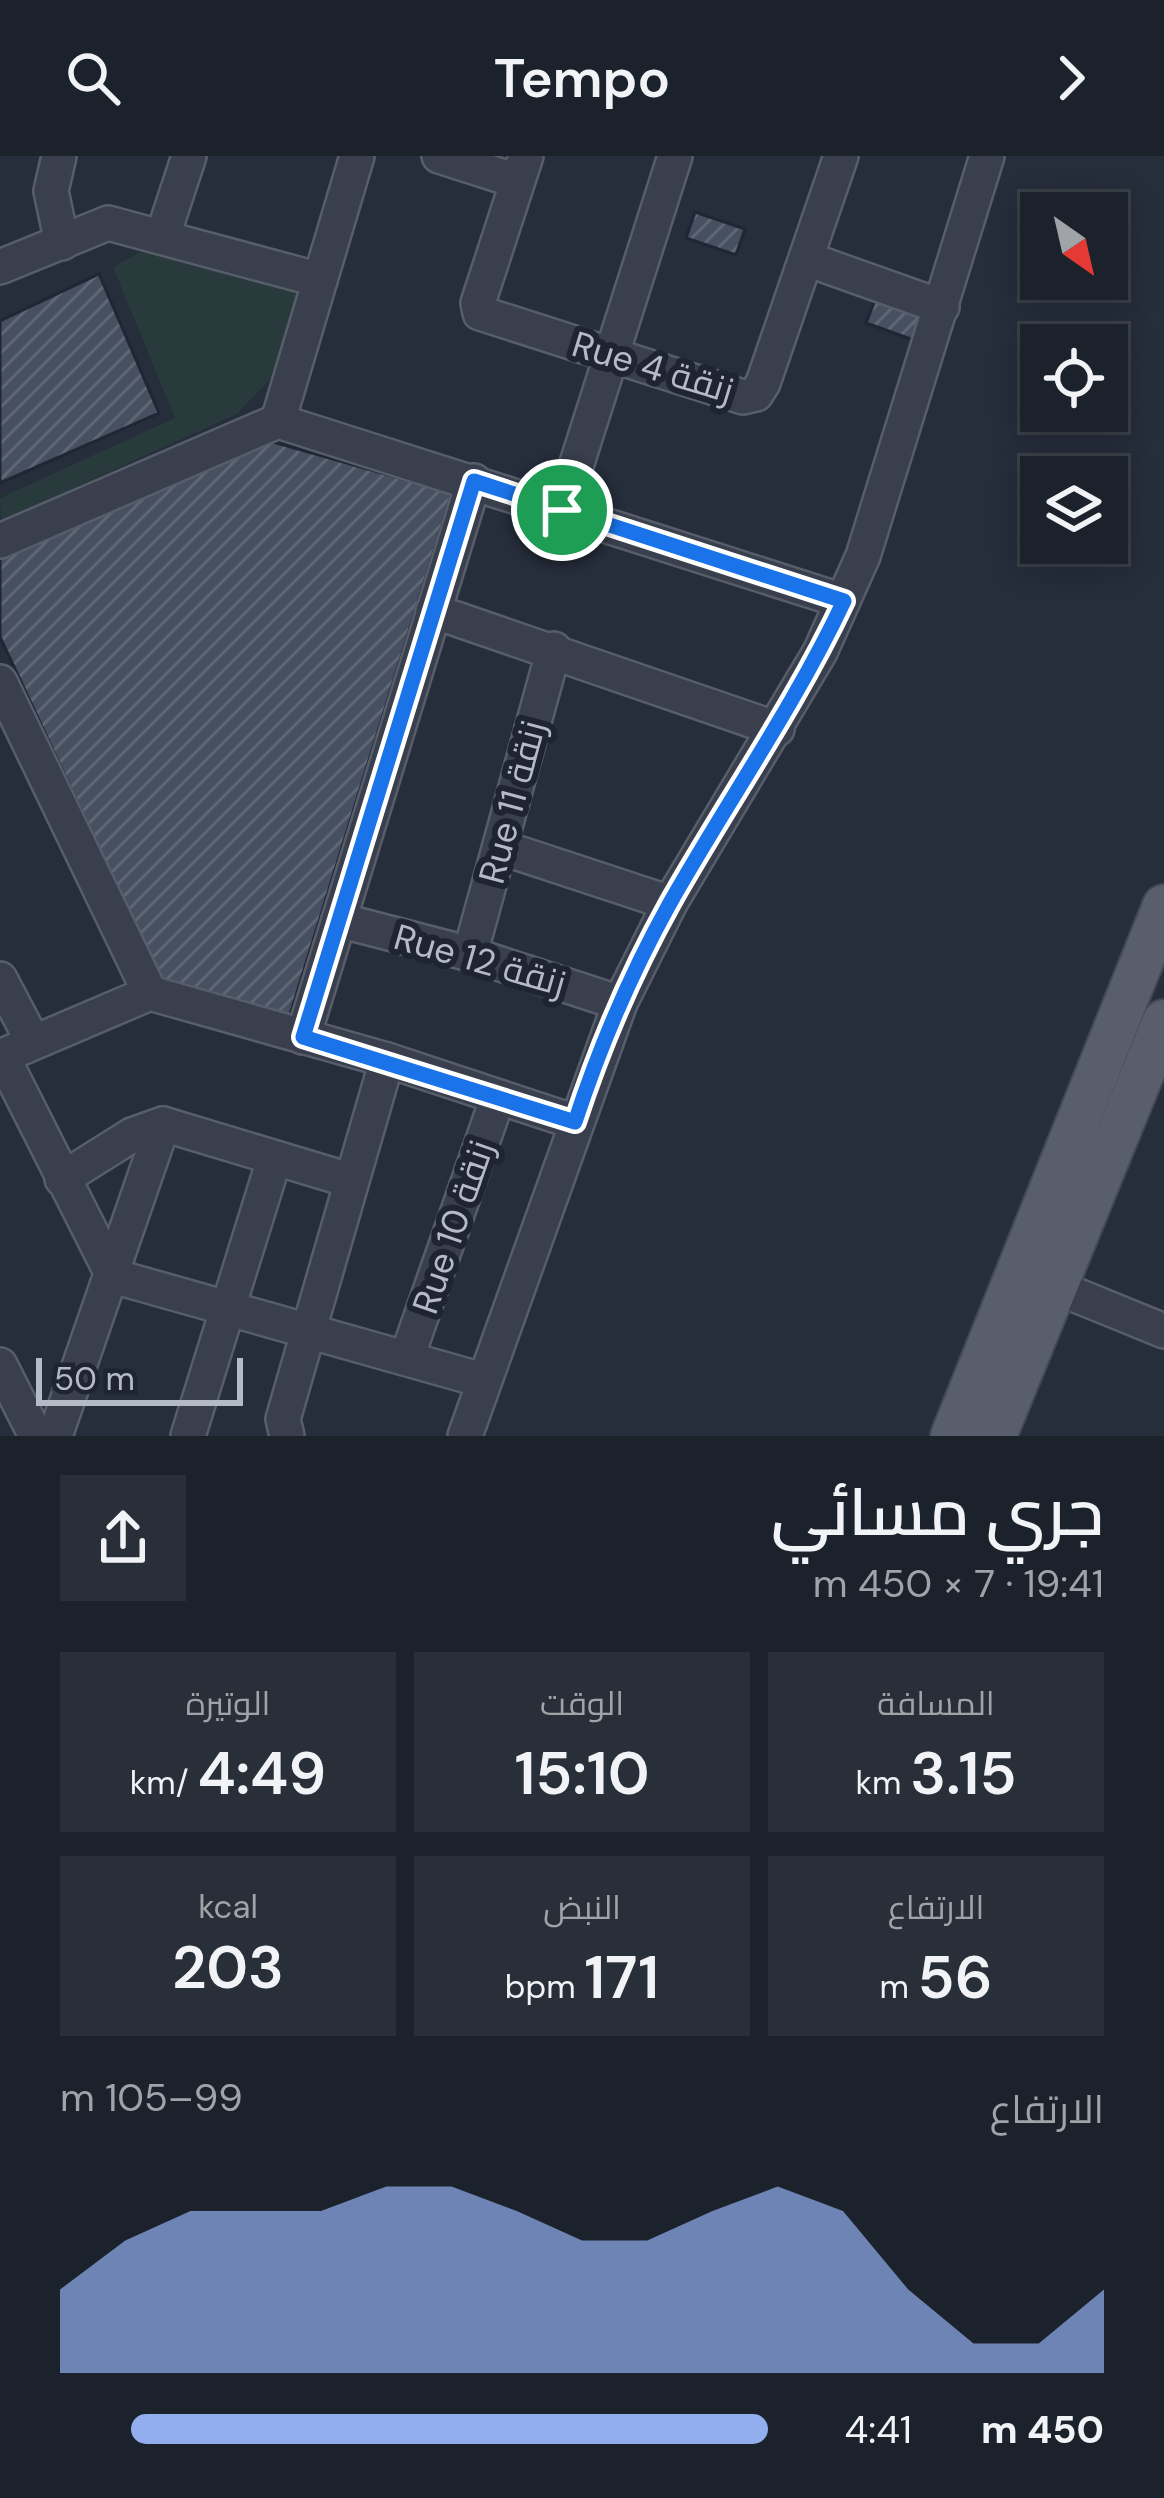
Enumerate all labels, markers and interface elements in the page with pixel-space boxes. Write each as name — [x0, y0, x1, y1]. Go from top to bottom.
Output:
text: Tempo — [494, 43, 670, 114]
icon: search — [60, 45, 126, 111]
icon: forward — [1038, 45, 1104, 111]
north arrow — [1020, 192, 1128, 300]
map controls — [1020, 192, 1128, 564]
street label: Rue 4 زنقة — [567, 320, 739, 414]
button: locate — [1020, 324, 1128, 432]
button: layers — [1020, 456, 1128, 564]
pin — [511, 459, 613, 561]
icon: arrive — [529, 477, 595, 543]
street label: Rue 11 زنقة — [468, 715, 556, 889]
street label: Rue 12 زنقة — [389, 913, 571, 1007]
street label: Rue 10 زنقة — [401, 1134, 505, 1320]
scale bar — [36, 1352, 243, 1405]
text: 50 m — [54, 1357, 135, 1400]
text: جري مسائي — [771, 1470, 1104, 1555]
button: share — [60, 1475, 186, 1601]
text: 19:41 · 7 × 450 m — [813, 1558, 1104, 1609]
text: الوتيرة — [186, 1682, 270, 1725]
text: الوقت — [540, 1682, 624, 1725]
text: المسافة — [877, 1682, 995, 1725]
text: 4:49 — [197, 1734, 326, 1813]
text: 15:10 — [514, 1734, 650, 1813]
text: 3.15 — [910, 1734, 1017, 1813]
text: /km — [130, 1761, 197, 1804]
text: km — [855, 1761, 910, 1804]
text: kcal — [198, 1885, 258, 1928]
text: النبض — [543, 1886, 621, 1929]
text: الارتفاع — [888, 1886, 984, 1929]
text: 203 — [172, 1928, 284, 2007]
text: 171 — [584, 1938, 659, 2017]
text: 56 — [918, 1938, 993, 2017]
text: bpm — [505, 1965, 584, 2008]
text: m — [879, 1965, 918, 2008]
text: 99–105 m — [60, 2072, 243, 2123]
text: الارتفاع — [990, 2084, 1104, 2135]
text: 4:41 — [845, 2404, 912, 2455]
text: 450 m — [981, 2404, 1104, 2455]

